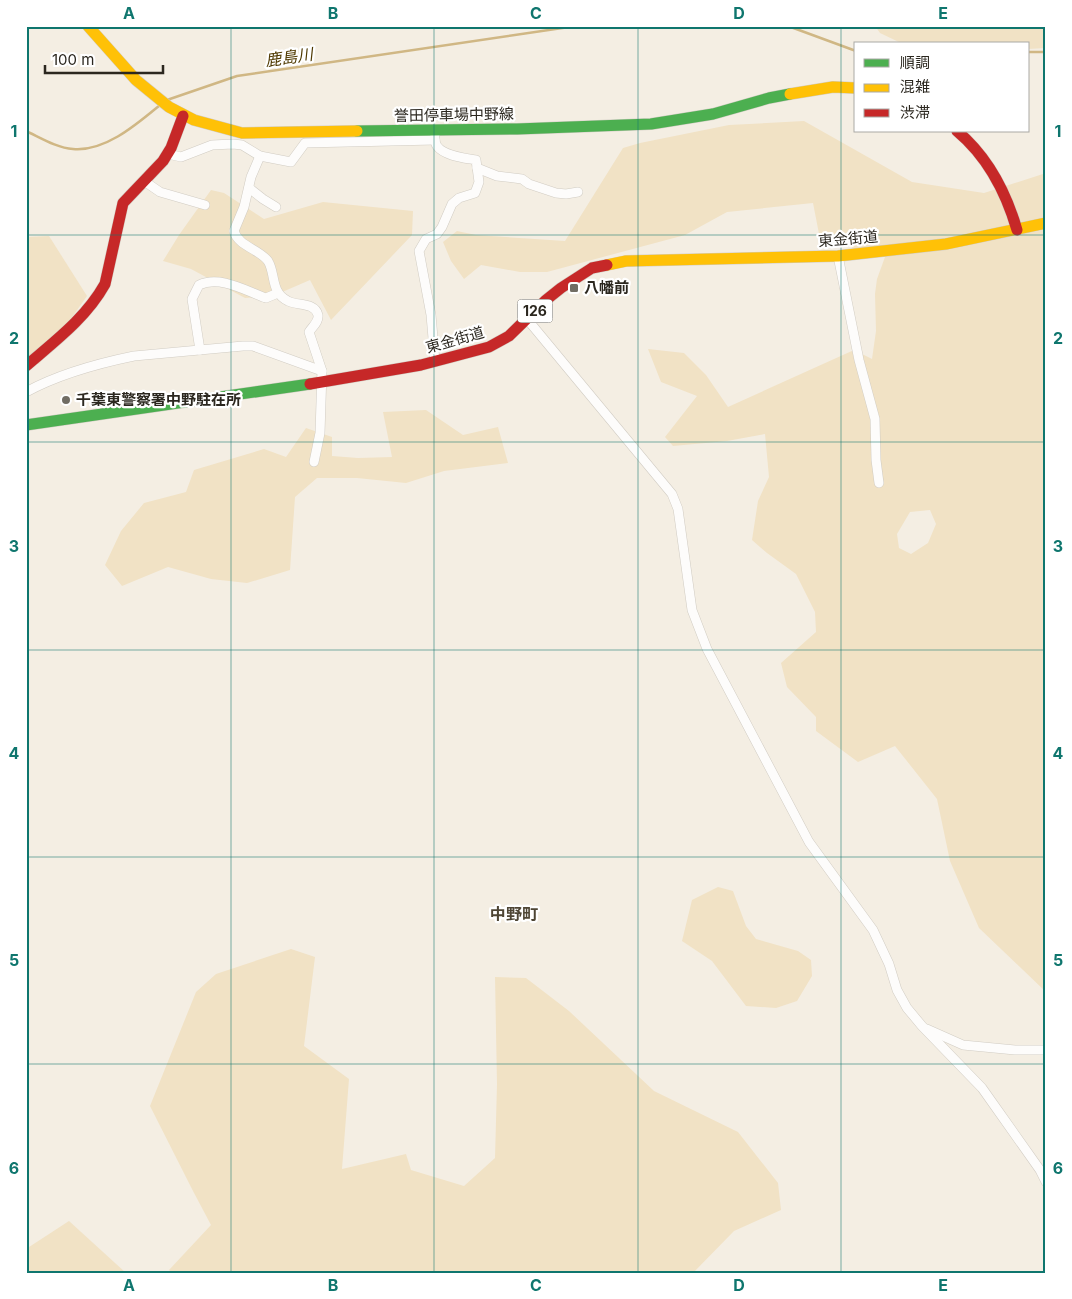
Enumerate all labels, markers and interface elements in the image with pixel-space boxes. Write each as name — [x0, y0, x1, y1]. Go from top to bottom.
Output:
text: A — [123, 3, 135, 23]
text: B — [328, 3, 338, 23]
text: C — [530, 3, 542, 23]
text: D — [733, 3, 745, 23]
text: E — [938, 3, 948, 23]
scale bar — [45, 42, 162, 74]
legend — [854, 42, 1030, 132]
water label: 鹿島川 — [264, 43, 316, 70]
text: 100 m — [52, 50, 94, 69]
text: 順調 — [900, 53, 930, 72]
text: 混雑 — [900, 77, 930, 96]
text: 渋滞 — [900, 103, 930, 122]
street label: 誉田停車場中野線 — [394, 104, 514, 125]
text: 1 — [11, 121, 17, 141]
text: 1 — [1055, 121, 1061, 141]
street label: 東金街道 — [817, 226, 879, 251]
place label: 八幡前 — [584, 278, 629, 297]
marker: 八幡前 — [568, 282, 580, 294]
road number: 126 — [518, 300, 552, 322]
street label: 東金街道 — [423, 322, 486, 357]
text: 2 — [9, 328, 19, 348]
text: 2 — [1053, 328, 1063, 348]
place label: 千葉東警察署中野駐在所 — [76, 390, 241, 409]
marker: 千葉東警察署中野駐在所 — [60, 394, 72, 406]
text: 3 — [9, 536, 19, 556]
text: 3 — [1053, 536, 1063, 556]
text: 4 — [9, 743, 20, 763]
text: 4 — [1053, 743, 1064, 763]
district label: 中野町 — [490, 904, 538, 924]
text: 5 — [9, 950, 19, 970]
text: 5 — [1053, 950, 1063, 970]
text: 6 — [9, 1158, 19, 1178]
text: 6 — [1053, 1158, 1063, 1178]
text: A — [123, 1275, 135, 1295]
text: B — [328, 1275, 338, 1295]
text: C — [530, 1275, 542, 1295]
text: D — [733, 1275, 745, 1295]
text: E — [938, 1275, 948, 1295]

